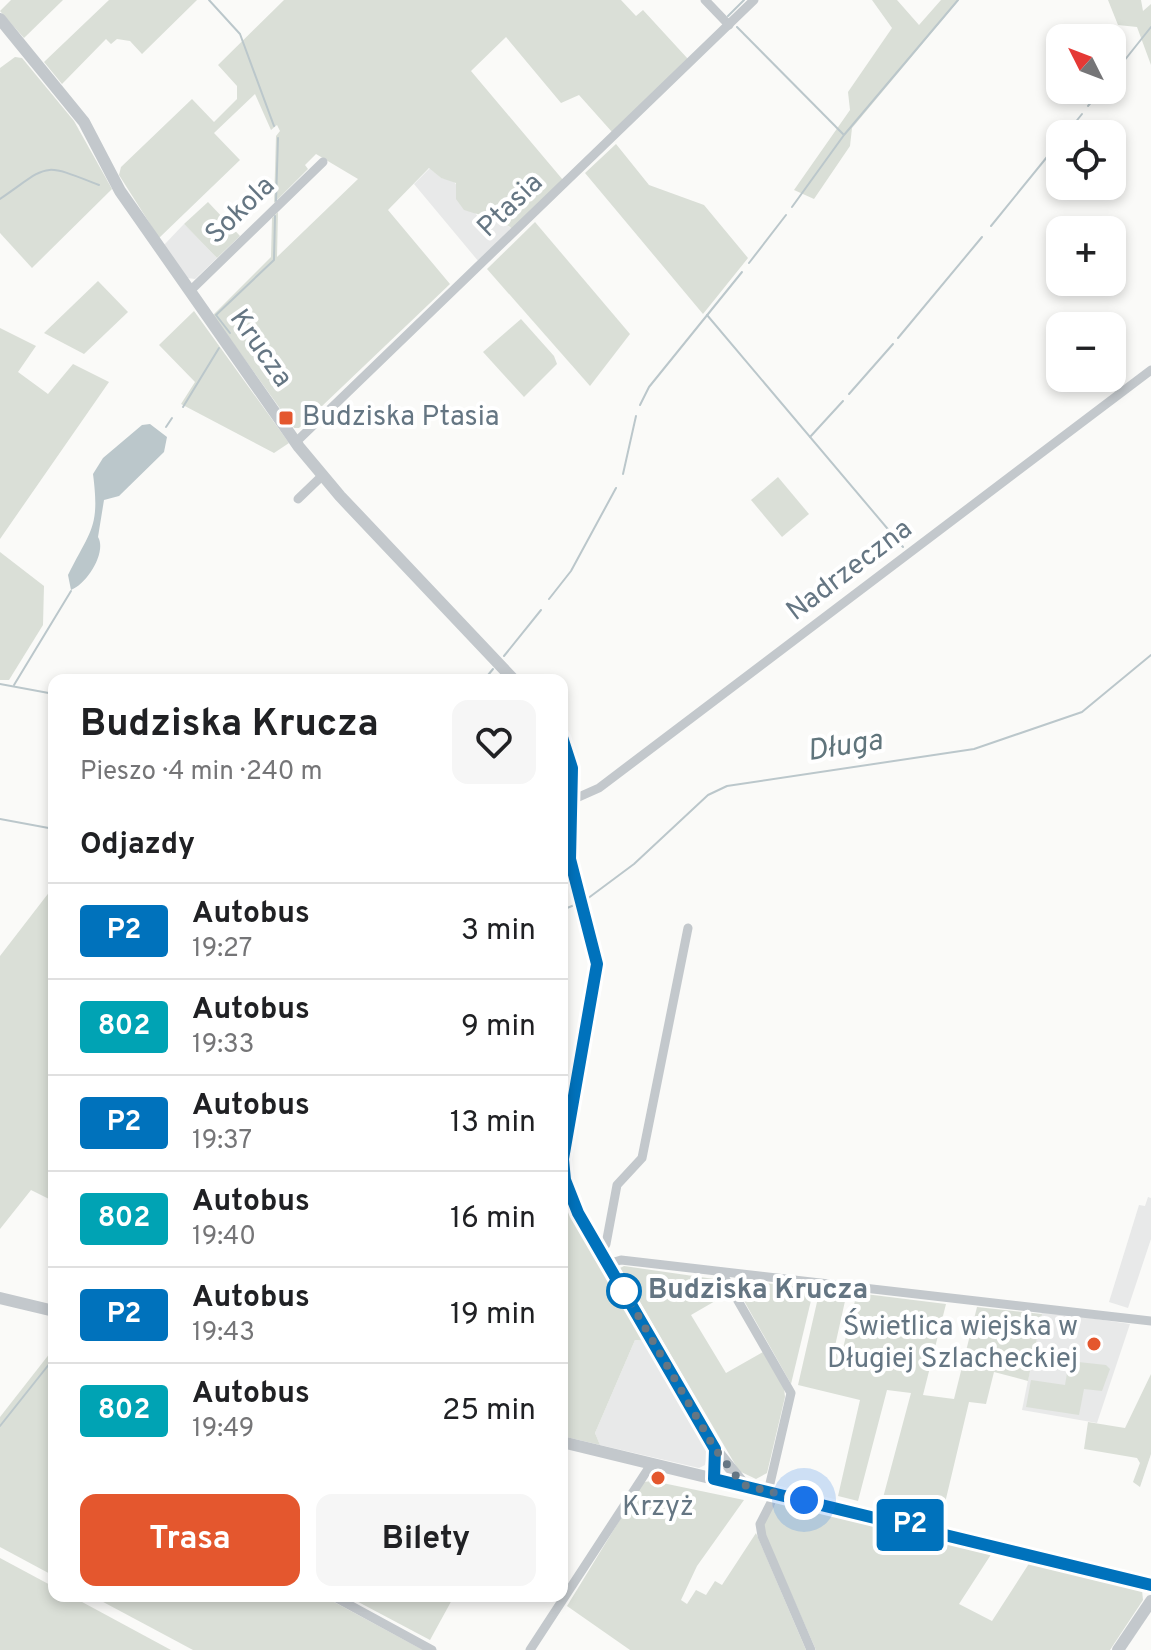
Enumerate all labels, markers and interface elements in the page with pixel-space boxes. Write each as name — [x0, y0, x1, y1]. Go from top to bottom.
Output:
north arrow — [1046, 24, 1126, 104]
map controls — [1046, 24, 1126, 392]
button: locate — [1046, 120, 1126, 200]
street label: Ptasia — [470, 166, 552, 246]
street label: Sokola — [198, 169, 284, 253]
button: + — [1046, 216, 1126, 296]
street label: Krucza — [220, 303, 300, 395]
button: − — [1046, 312, 1126, 392]
place label: Budziska Ptasia — [302, 400, 500, 436]
marker: Budziska Ptasia — [277, 409, 295, 427]
street label: Nadrzeczna — [780, 512, 920, 630]
button: heart — [452, 700, 536, 784]
text: Budziska Krucza — [80, 701, 379, 750]
water label: Długa — [805, 723, 886, 771]
text: Pieszo · 4 min · 240 m — [80, 756, 323, 789]
text: Odjazdy — [80, 827, 195, 864]
text: Autobus — [192, 896, 310, 933]
text: P2 — [107, 913, 141, 949]
text: 3 min — [461, 913, 536, 950]
text: 19:27 — [192, 933, 252, 966]
text: Autobus — [192, 992, 310, 1029]
text: 802 — [98, 1009, 150, 1045]
text: 9 min — [461, 1009, 536, 1046]
text: 19:33 — [192, 1029, 254, 1062]
text: Autobus — [192, 1088, 310, 1125]
text: P2 — [107, 1105, 141, 1141]
text: 13 min — [450, 1105, 536, 1142]
text: 19:37 — [192, 1125, 252, 1158]
text: Autobus — [192, 1184, 310, 1221]
text: 802 — [98, 1201, 150, 1237]
text: 16 min — [450, 1201, 536, 1238]
text: 19:40 — [192, 1221, 256, 1254]
place label: Budziska Krucza — [648, 1273, 868, 1309]
marker: Budziska Krucza — [607, 1274, 641, 1308]
text: Autobus — [192, 1280, 310, 1317]
text: P2 — [107, 1297, 141, 1333]
text: 19 min — [450, 1297, 536, 1334]
place label: Świetlica wiejska w Długiej Szlacheckiej — [827, 1308, 1078, 1378]
text: 19:43 — [192, 1317, 255, 1350]
marker: Świetlica wiejska w Długiej Szlacheckiej — [1085, 1335, 1103, 1353]
text: Autobus — [192, 1376, 310, 1413]
text: 802 — [98, 1393, 150, 1429]
text: 25 min — [442, 1393, 536, 1430]
text: 19:49 — [192, 1413, 254, 1446]
marker: Krzyż — [649, 1469, 667, 1487]
your location — [784, 1480, 824, 1520]
place label: Krzyż — [622, 1490, 694, 1526]
button: Trasa — [80, 1494, 300, 1586]
button: Bilety — [316, 1494, 536, 1586]
line badge: P2 — [874, 1499, 946, 1551]
text: P2 — [893, 1507, 927, 1543]

